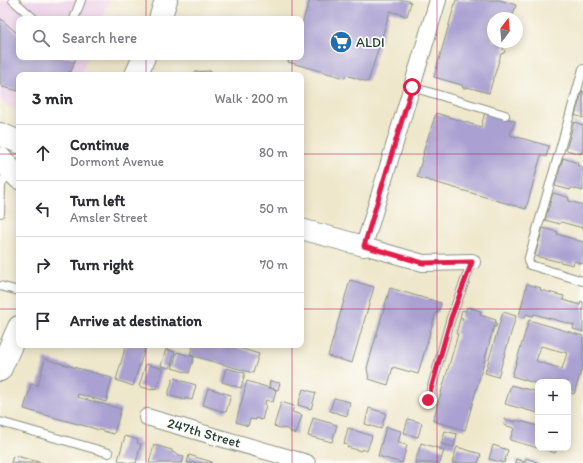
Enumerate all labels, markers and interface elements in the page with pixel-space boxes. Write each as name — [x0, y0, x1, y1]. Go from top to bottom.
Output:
north arrow — [487, 12, 523, 48]
search box — [16, 16, 304, 60]
icon: search — [30, 27, 52, 49]
text: Search here — [62, 29, 137, 47]
supermarket icon: ALDI — [328, 29, 354, 55]
place label: ALDI — [356, 34, 385, 51]
route start — [403, 78, 421, 96]
text: 3 min — [32, 88, 73, 108]
text: Walk · 200 m — [215, 91, 288, 106]
text: Continue — [70, 136, 129, 154]
icon: ahead — [32, 142, 54, 164]
text: 80 m — [259, 145, 288, 160]
text: Dormont Avenue — [70, 154, 164, 169]
text: Turn left — [70, 192, 125, 210]
icon: left — [32, 198, 54, 220]
text: 50 m — [259, 201, 288, 216]
text: Amsler Street — [70, 210, 148, 225]
icon: right — [32, 254, 54, 276]
text: Turn right — [70, 256, 134, 274]
text: 70 m — [260, 257, 288, 272]
icon: arrive — [32, 310, 54, 332]
text: Arrive at destination — [70, 312, 202, 330]
map controls — [535, 379, 571, 451]
button: + — [535, 379, 571, 415]
route end — [419, 391, 437, 409]
street label: 247th Street — [165, 414, 243, 452]
button: − — [535, 415, 571, 451]

